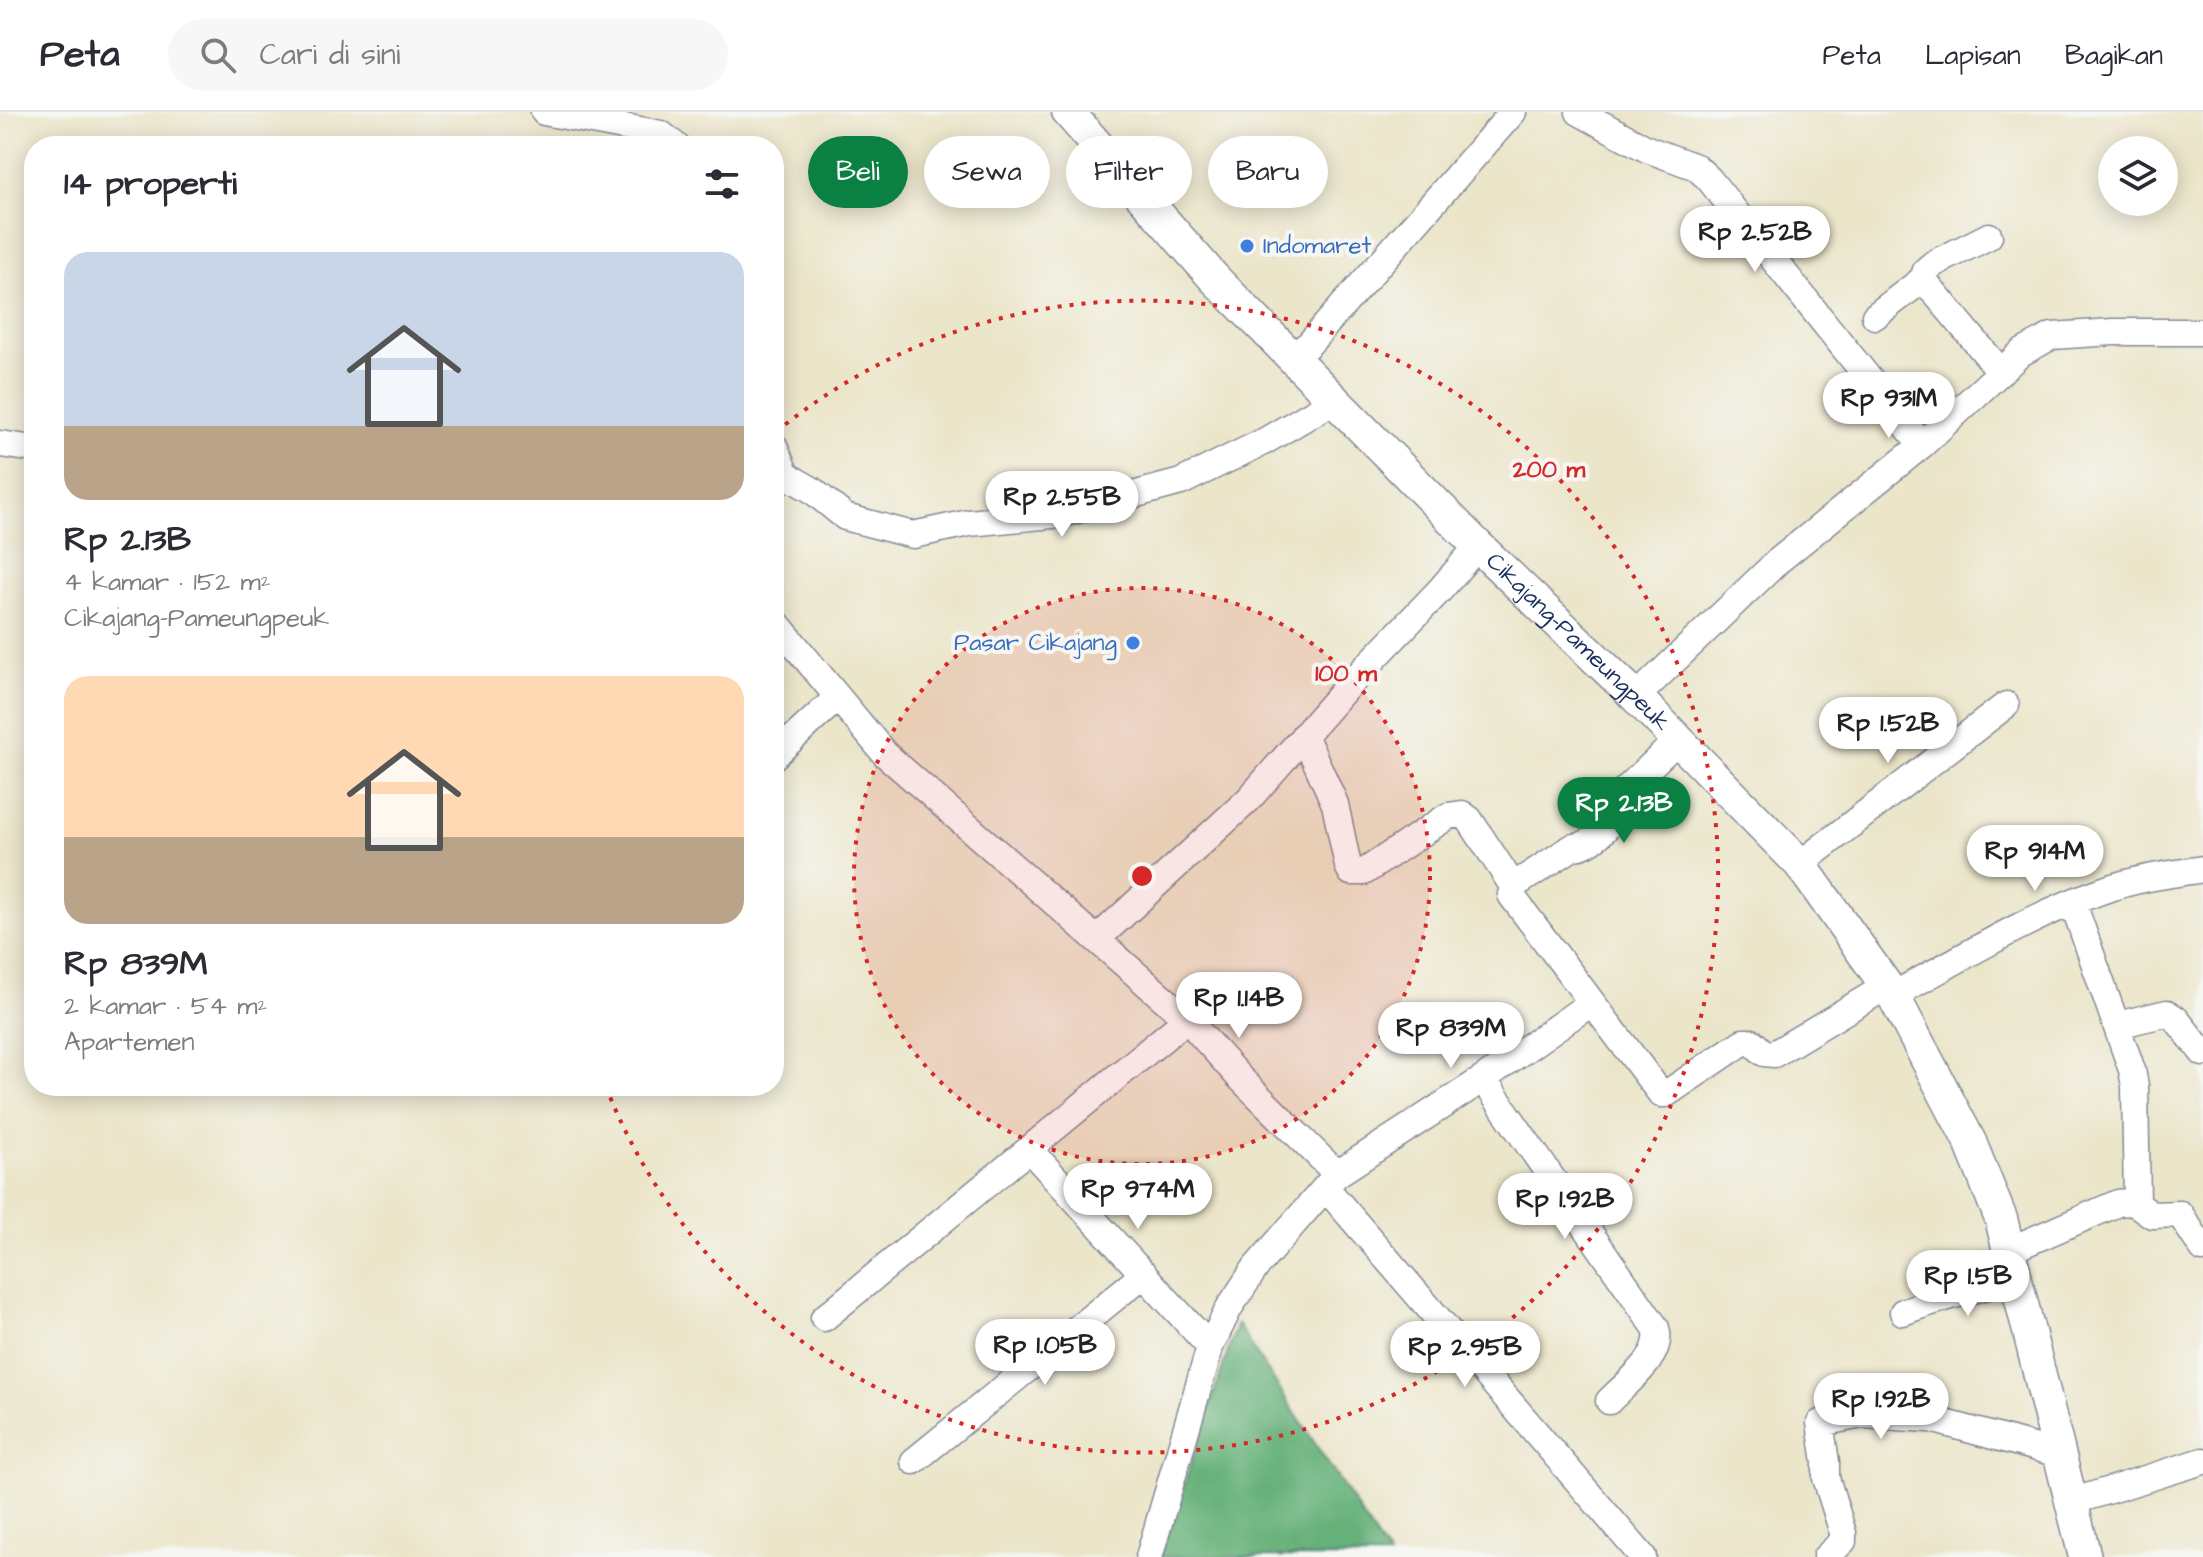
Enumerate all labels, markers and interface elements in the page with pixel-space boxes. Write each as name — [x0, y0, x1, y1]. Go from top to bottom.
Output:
search box — [168, 19, 728, 91]
text: Peta — [40, 29, 120, 81]
icon: search — [196, 33, 240, 77]
text: Cari di sini — [260, 34, 400, 76]
text: Peta — [1822, 36, 1881, 75]
text: Lapisan — [1925, 36, 2021, 75]
text: Bagikan — [2065, 36, 2163, 75]
chip: Beli — [808, 136, 908, 208]
chip: Sewa — [924, 136, 1050, 208]
chip: Filter — [1066, 136, 1192, 208]
chip: Baru — [1208, 136, 1328, 208]
map controls — [2098, 136, 2178, 216]
button: layers — [2098, 136, 2178, 216]
text: 14 properti — [64, 160, 237, 208]
icon: filters — [700, 162, 744, 206]
pin: Rp 2.52B — [1672, 206, 1838, 274]
text: Rp 2.52B — [1698, 214, 1812, 250]
place label: Indomaret — [1263, 229, 1372, 263]
marker: Indomaret — [1238, 237, 1256, 255]
icon: home — [332, 304, 476, 448]
pin: Rp 931M — [1815, 372, 1963, 440]
text: Rp 931M — [1841, 380, 1937, 416]
text: 200 m — [1512, 453, 1585, 487]
pin: Rp 2.55B — [979, 471, 1145, 539]
text: Rp 2.55B — [1003, 479, 1121, 515]
text: Rp 2.13B — [64, 516, 191, 564]
street label: Cikajang-Pameungpeuk — [1478, 545, 1678, 740]
text: 4 kamar · 152 m² — [64, 564, 271, 600]
text: Cikajang-Pameungpeuk — [64, 600, 329, 636]
place label: Pasar Cikajang — [954, 626, 1117, 661]
marker: Pasar Cikajang — [1124, 634, 1142, 652]
text: 100 m — [1315, 657, 1377, 691]
pin: Rp 1.52B — [1805, 697, 1971, 765]
text: Rp 1.52B — [1837, 705, 1939, 741]
icon: home — [332, 728, 476, 872]
pin: Rp 2.13B — [1541, 777, 1707, 845]
text: Rp 2.13B — [1576, 785, 1673, 821]
pin: Rp 914M — [1961, 825, 2109, 893]
text: Rp 914M — [1985, 833, 2085, 869]
centre of rings — [1128, 862, 1156, 890]
text: Rp 839M — [64, 940, 208, 988]
pin: Rp 1.14B — [1156, 972, 1322, 1040]
text: Rp 1.14B — [1194, 980, 1284, 1016]
text: 2 kamar · 54 m² — [64, 988, 267, 1024]
pin: Rp 839M — [1377, 1002, 1525, 1070]
text: Rp 839M — [1396, 1010, 1506, 1046]
text: Apartemen — [64, 1024, 195, 1060]
pin: Rp 974M — [1064, 1163, 1212, 1231]
text: Rp 974M — [1081, 1171, 1195, 1207]
pin: Rp 1.92B — [1482, 1173, 1648, 1241]
text: Rp 1.92B — [1516, 1181, 1614, 1217]
pin: Rp 1.5B — [1894, 1250, 2042, 1318]
text: Rp 1.5B — [1924, 1258, 2012, 1294]
pin: Rp 1.05B — [962, 1319, 1128, 1387]
pin: Rp 2.95B — [1382, 1321, 1548, 1389]
text: Rp 1.05B — [993, 1327, 1097, 1363]
text: Rp 2.95B — [1408, 1329, 1522, 1365]
pin: Rp 1.92B — [1798, 1373, 1964, 1441]
text: Rp 1.92B — [1832, 1381, 1930, 1417]

